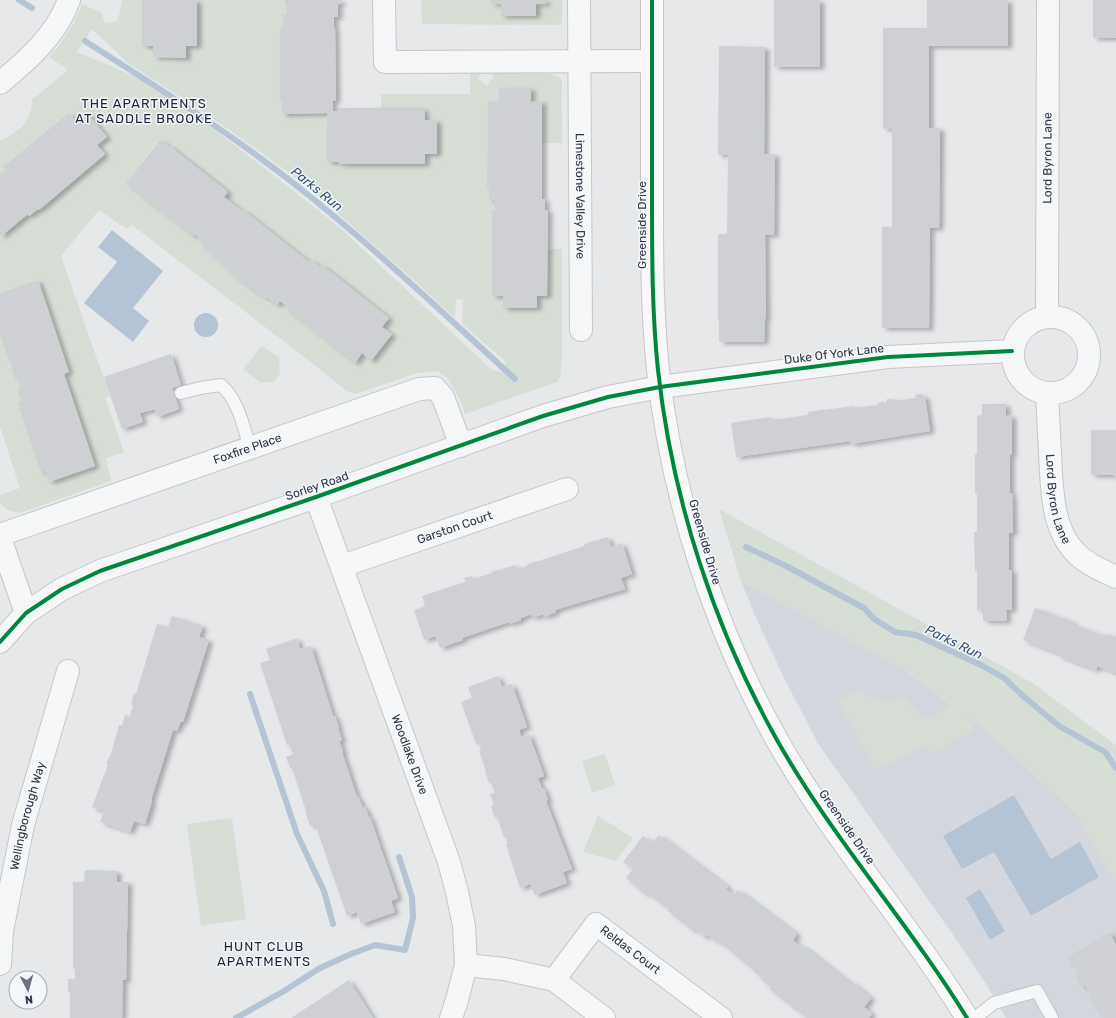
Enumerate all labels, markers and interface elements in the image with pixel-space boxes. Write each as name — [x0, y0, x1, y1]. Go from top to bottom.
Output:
district label: THE APARTMENTS AT SADDLE BROOKE — [75, 96, 213, 126]
street label: Lord Byron Lane — [1040, 112, 1055, 204]
street label: Limestone Valley Drive — [573, 133, 588, 259]
water label: Parks Run — [288, 164, 346, 214]
street label: Greenside Drive — [635, 181, 649, 269]
street label: Duke Of York Lane — [783, 341, 885, 367]
street label: Foxfire Place — [211, 430, 284, 467]
street label: Lord Byron Lane — [1043, 454, 1074, 547]
street label: Sorley Road — [284, 469, 350, 503]
street label: Greenside Drive — [686, 498, 724, 587]
street label: Garston Court — [415, 508, 494, 547]
water label: Parks Run — [923, 622, 985, 662]
street label: Woodlake Drive — [389, 712, 431, 797]
street label: Wellingborough Way — [7, 760, 48, 871]
street label: Greenside Drive — [816, 787, 878, 867]
street label: Reldas Court — [598, 923, 663, 977]
district label: HUNT CLUB APARTMENTS — [217, 939, 311, 969]
north arrow — [8, 970, 48, 1010]
text: N — [24, 993, 34, 1006]

